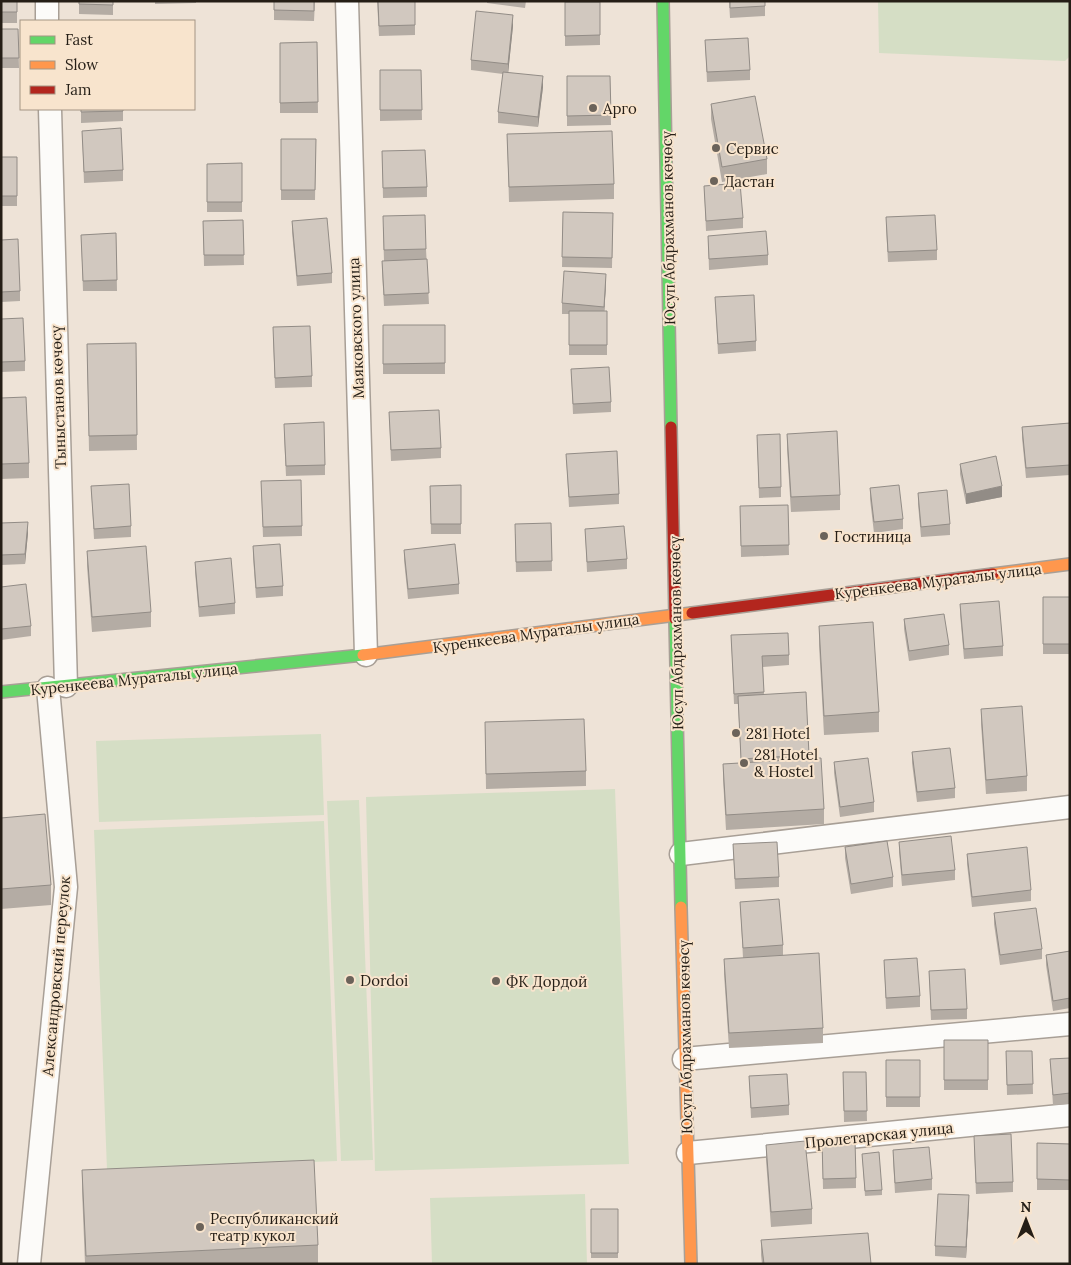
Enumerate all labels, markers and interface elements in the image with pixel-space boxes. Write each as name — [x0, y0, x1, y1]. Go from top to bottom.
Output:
legend — [20, 20, 195, 110]
text: Fast — [65, 30, 93, 49]
text: Slow — [65, 55, 98, 74]
text: Jam — [64, 80, 92, 99]
place label: Арго — [602, 99, 637, 118]
marker: Арго — [587, 102, 599, 114]
street label: Юсуп Абдрахманов көчөсү — [657, 130, 679, 325]
place label: Сервис — [726, 139, 779, 158]
marker: Сервис — [710, 142, 722, 154]
place label: Дастан — [724, 172, 775, 191]
marker: Дастан — [708, 175, 720, 187]
street label: Маяковского улица — [344, 257, 368, 399]
street label: Тыныстанов көчөсү — [46, 325, 70, 469]
place label: Гостиница — [834, 527, 912, 546]
marker: Гостиница — [818, 530, 830, 542]
street label: Юсуп Абдрахманов көчөсү — [665, 535, 687, 730]
street label: Куренкеева Мураталы улица — [833, 559, 1043, 603]
street label: Куренкеева Мураталы улица — [431, 609, 641, 657]
street label: Куренкеева Мураталы улица — [29, 659, 239, 699]
place label: 281 Hotel — [746, 724, 810, 743]
marker: 281 Hotel — [730, 727, 742, 739]
place label: 281 Hotel & Hostel — [754, 745, 818, 781]
marker: 281 Hotel & Hostel — [738, 757, 750, 769]
street label: Александровский переулок — [38, 875, 74, 1078]
street label: Юсуп Абдрахманов көчөсү — [674, 939, 696, 1134]
place label: Dordoi — [360, 971, 408, 990]
place label: ФК Дордой — [506, 972, 587, 991]
marker: Dordoi — [344, 974, 356, 986]
marker: ФК Дордой — [490, 975, 502, 987]
street label: Пролетарская улица — [804, 1118, 954, 1152]
north arrow — [1001, 1195, 1051, 1245]
text: N — [1021, 1198, 1032, 1216]
place label: Республиканский театр кукол — [210, 1209, 339, 1245]
marker: Республиканский театр кукол — [194, 1221, 206, 1233]

